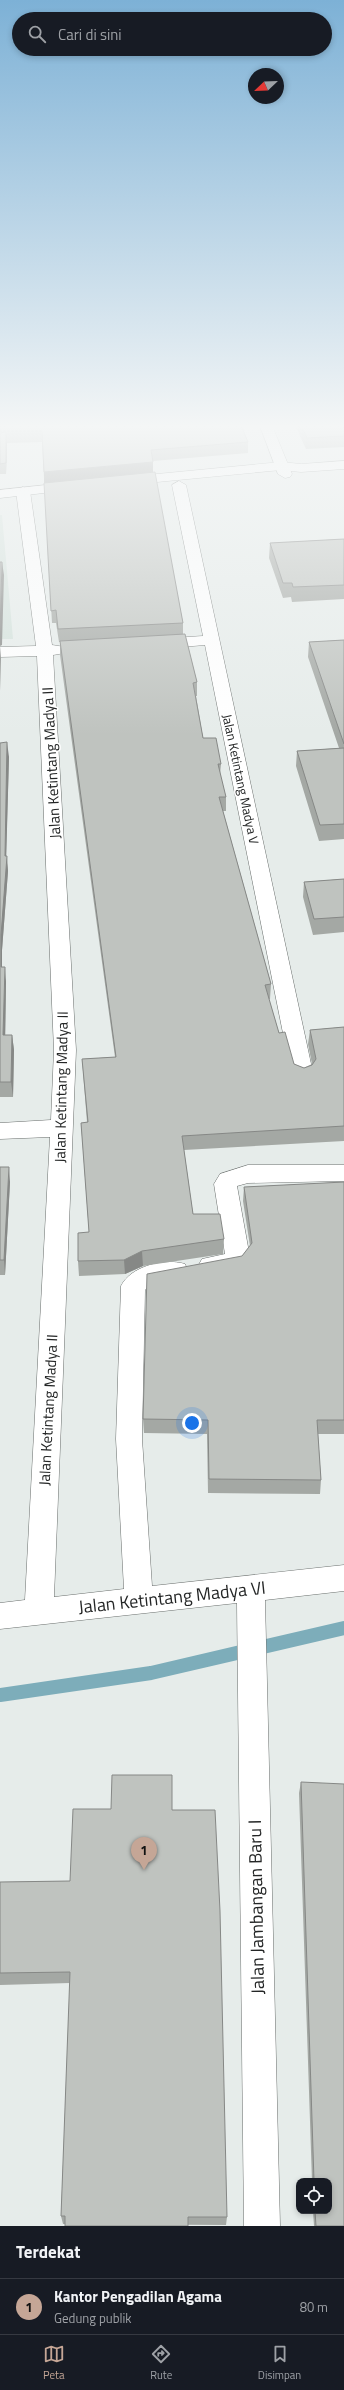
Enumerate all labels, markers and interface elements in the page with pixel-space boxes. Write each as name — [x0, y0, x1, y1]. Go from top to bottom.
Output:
search box — [12, 12, 332, 56]
icon: search — [26, 23, 48, 45]
text: Cari di sini — [58, 23, 122, 46]
north arrow — [248, 68, 284, 104]
street label: Jalan Ketintang Madya II — [36, 687, 66, 839]
street label: Jalan Ketintang Madya V — [217, 712, 265, 846]
street label: Jalan Ketintang Madya II — [48, 1011, 74, 1163]
street label: Jalan Ketintang Madya II — [33, 1334, 63, 1486]
your location — [182, 1413, 202, 1433]
street label: Jalan Ketintang Madya VI — [77, 1574, 267, 1620]
street label: Jalan Jambangan Baru I — [241, 1819, 271, 1995]
pin: 1 — [131, 1837, 157, 1870]
map controls — [296, 2178, 332, 2214]
button: locate — [296, 2178, 332, 2214]
text: Terdekat — [16, 2239, 80, 2265]
text: Kantor Pengadilan Agama — [54, 2285, 222, 2308]
text: 1 — [25, 2297, 33, 2317]
text: 80 m — [300, 2297, 328, 2317]
text: Gedung publik — [54, 2308, 132, 2328]
tab: Peta — [43, 2343, 65, 2383]
tab: Rute — [150, 2343, 172, 2383]
tab: Disimpan — [258, 2343, 301, 2383]

